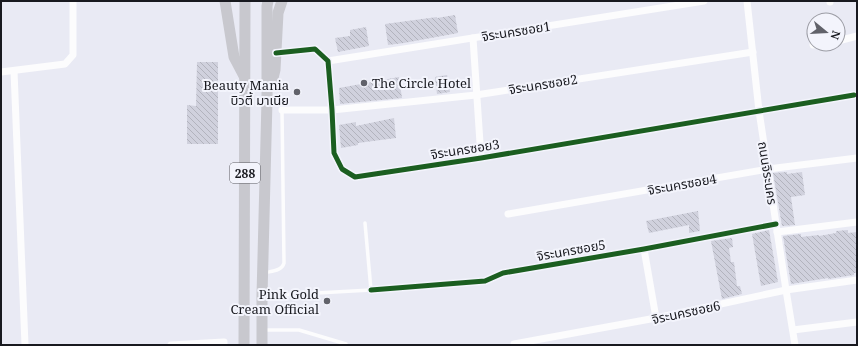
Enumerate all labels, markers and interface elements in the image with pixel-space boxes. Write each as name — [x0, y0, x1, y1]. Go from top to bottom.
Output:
north arrow — [806, 12, 846, 52]
street label: จิระนครซอย1 — [480, 17, 552, 45]
text: N — [827, 29, 844, 42]
street label: จิระนครซอย2 — [507, 70, 579, 98]
place label: The Circle Hotel — [372, 74, 471, 92]
place label: Beauty Mania บิวตี้ มาเนีย — [203, 76, 289, 109]
marker: The Circle Hotel — [359, 78, 369, 88]
marker: Beauty Mania บิวตี้ มาเนีย — [292, 87, 302, 97]
street label: จิระนครซอย3 — [429, 135, 501, 163]
street label: ถนนจิระนคร — [754, 140, 782, 206]
road number: 288 — [230, 163, 260, 183]
street label: จิระนครซอย4 — [646, 169, 719, 199]
street label: จิระนครซอย5 — [535, 235, 607, 265]
place label: Pink Gold Cream Official — [230, 285, 319, 318]
marker: Pink Gold Cream Official — [322, 296, 332, 306]
street label: จิระนครซอย6 — [650, 296, 722, 328]

